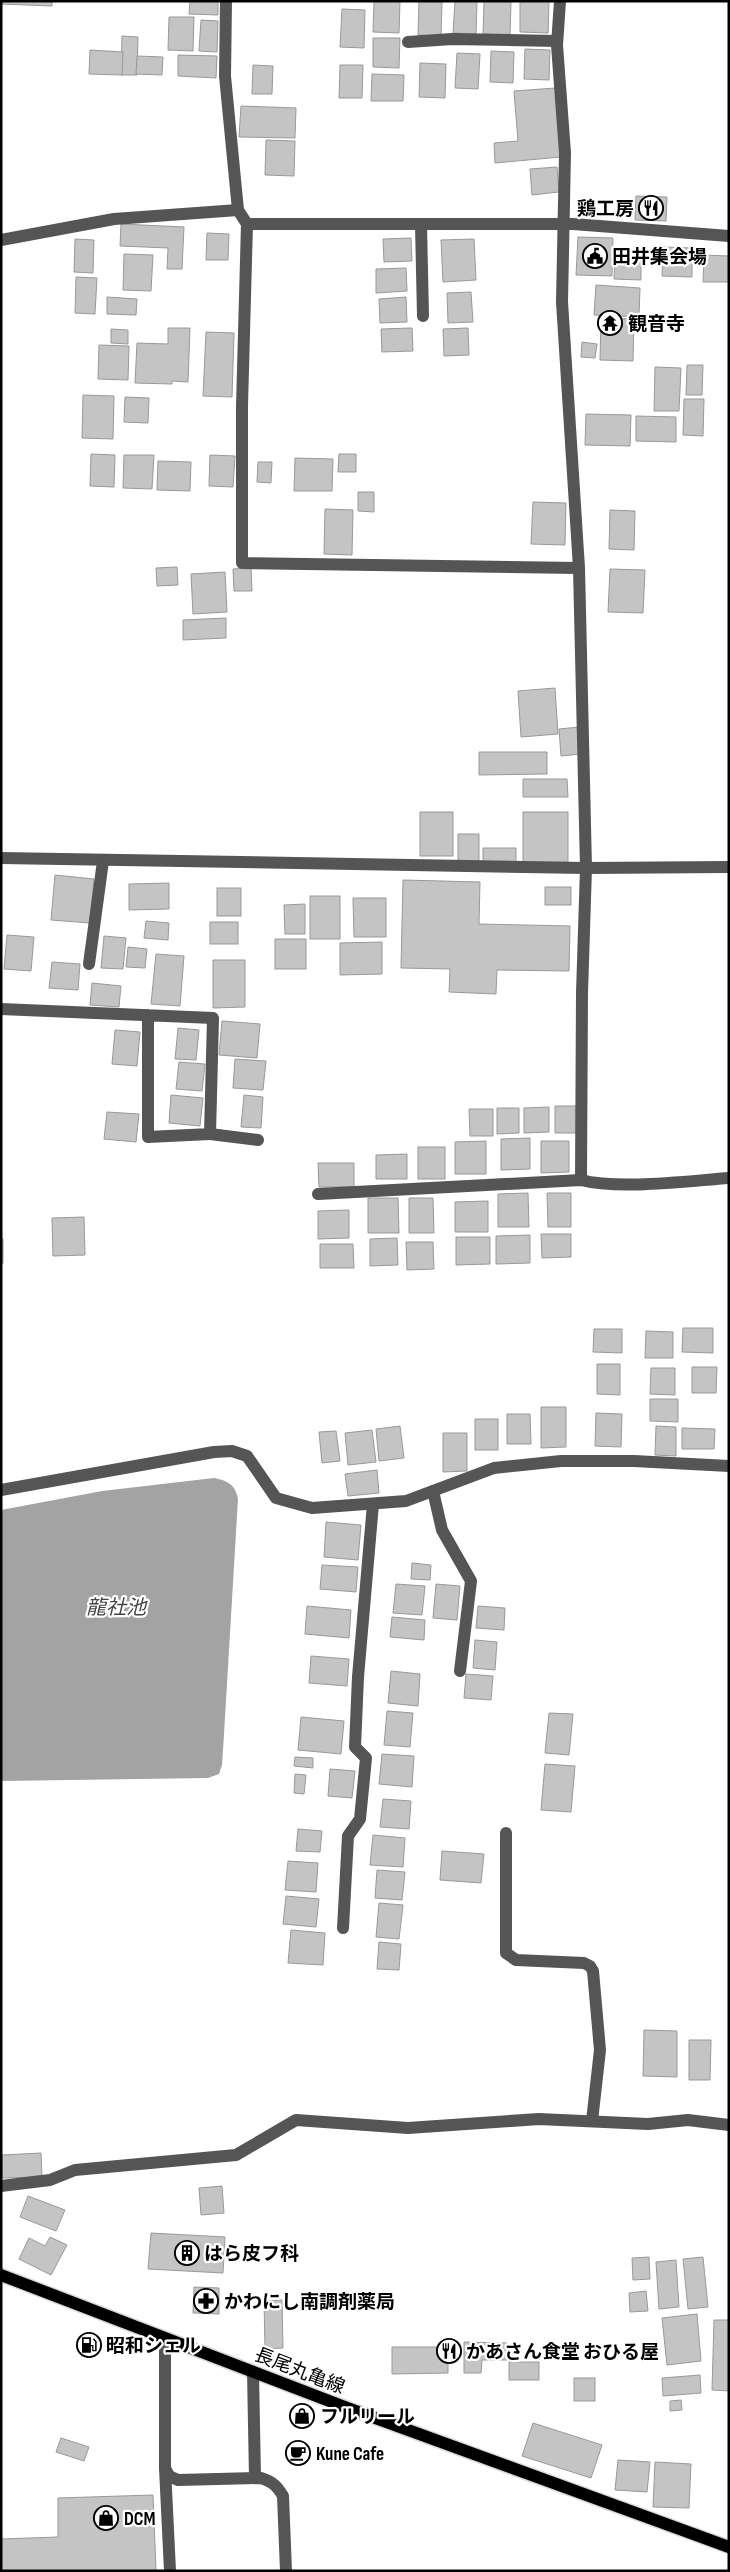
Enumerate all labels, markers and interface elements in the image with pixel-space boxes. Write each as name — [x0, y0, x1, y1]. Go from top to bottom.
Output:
restaurant icon: 鶏工房 — [638, 195, 664, 221]
place label: 鶏工房 — [577, 198, 634, 221]
public building icon: 田井集会場 — [582, 243, 608, 269]
place label: 田井集会場 — [612, 246, 707, 269]
temple icon: 観音寺 — [597, 310, 623, 336]
place label: 観音寺 — [628, 313, 685, 336]
water label: 龍社池 — [86, 1596, 148, 1620]
building icon: はら皮フ科 — [174, 2240, 200, 2266]
place label: はら皮フ科 — [204, 2243, 299, 2266]
pharmacy icon: かわにし南調剤薬局 — [193, 2288, 219, 2314]
place label: かわにし南調剤薬局 — [224, 2291, 395, 2314]
fuel station icon: 昭和シェル — [76, 2332, 102, 2358]
place label: 昭和シェル — [106, 2335, 201, 2358]
restaurant icon: かあさん食堂 おひる屋 — [436, 2338, 462, 2364]
place label: かあさん食堂 おひる屋 — [466, 2341, 659, 2364]
street label: 長尾丸亀線 — [251, 2344, 348, 2399]
shop icon: フルリール — [289, 2403, 315, 2429]
place label: フルリール — [320, 2406, 415, 2429]
cafe icon: Kune Cafe — [285, 2440, 311, 2466]
place label: Kune Cafe — [316, 2443, 384, 2466]
shop icon: DCM — [93, 2505, 119, 2531]
place label: DCM — [124, 2508, 156, 2531]

